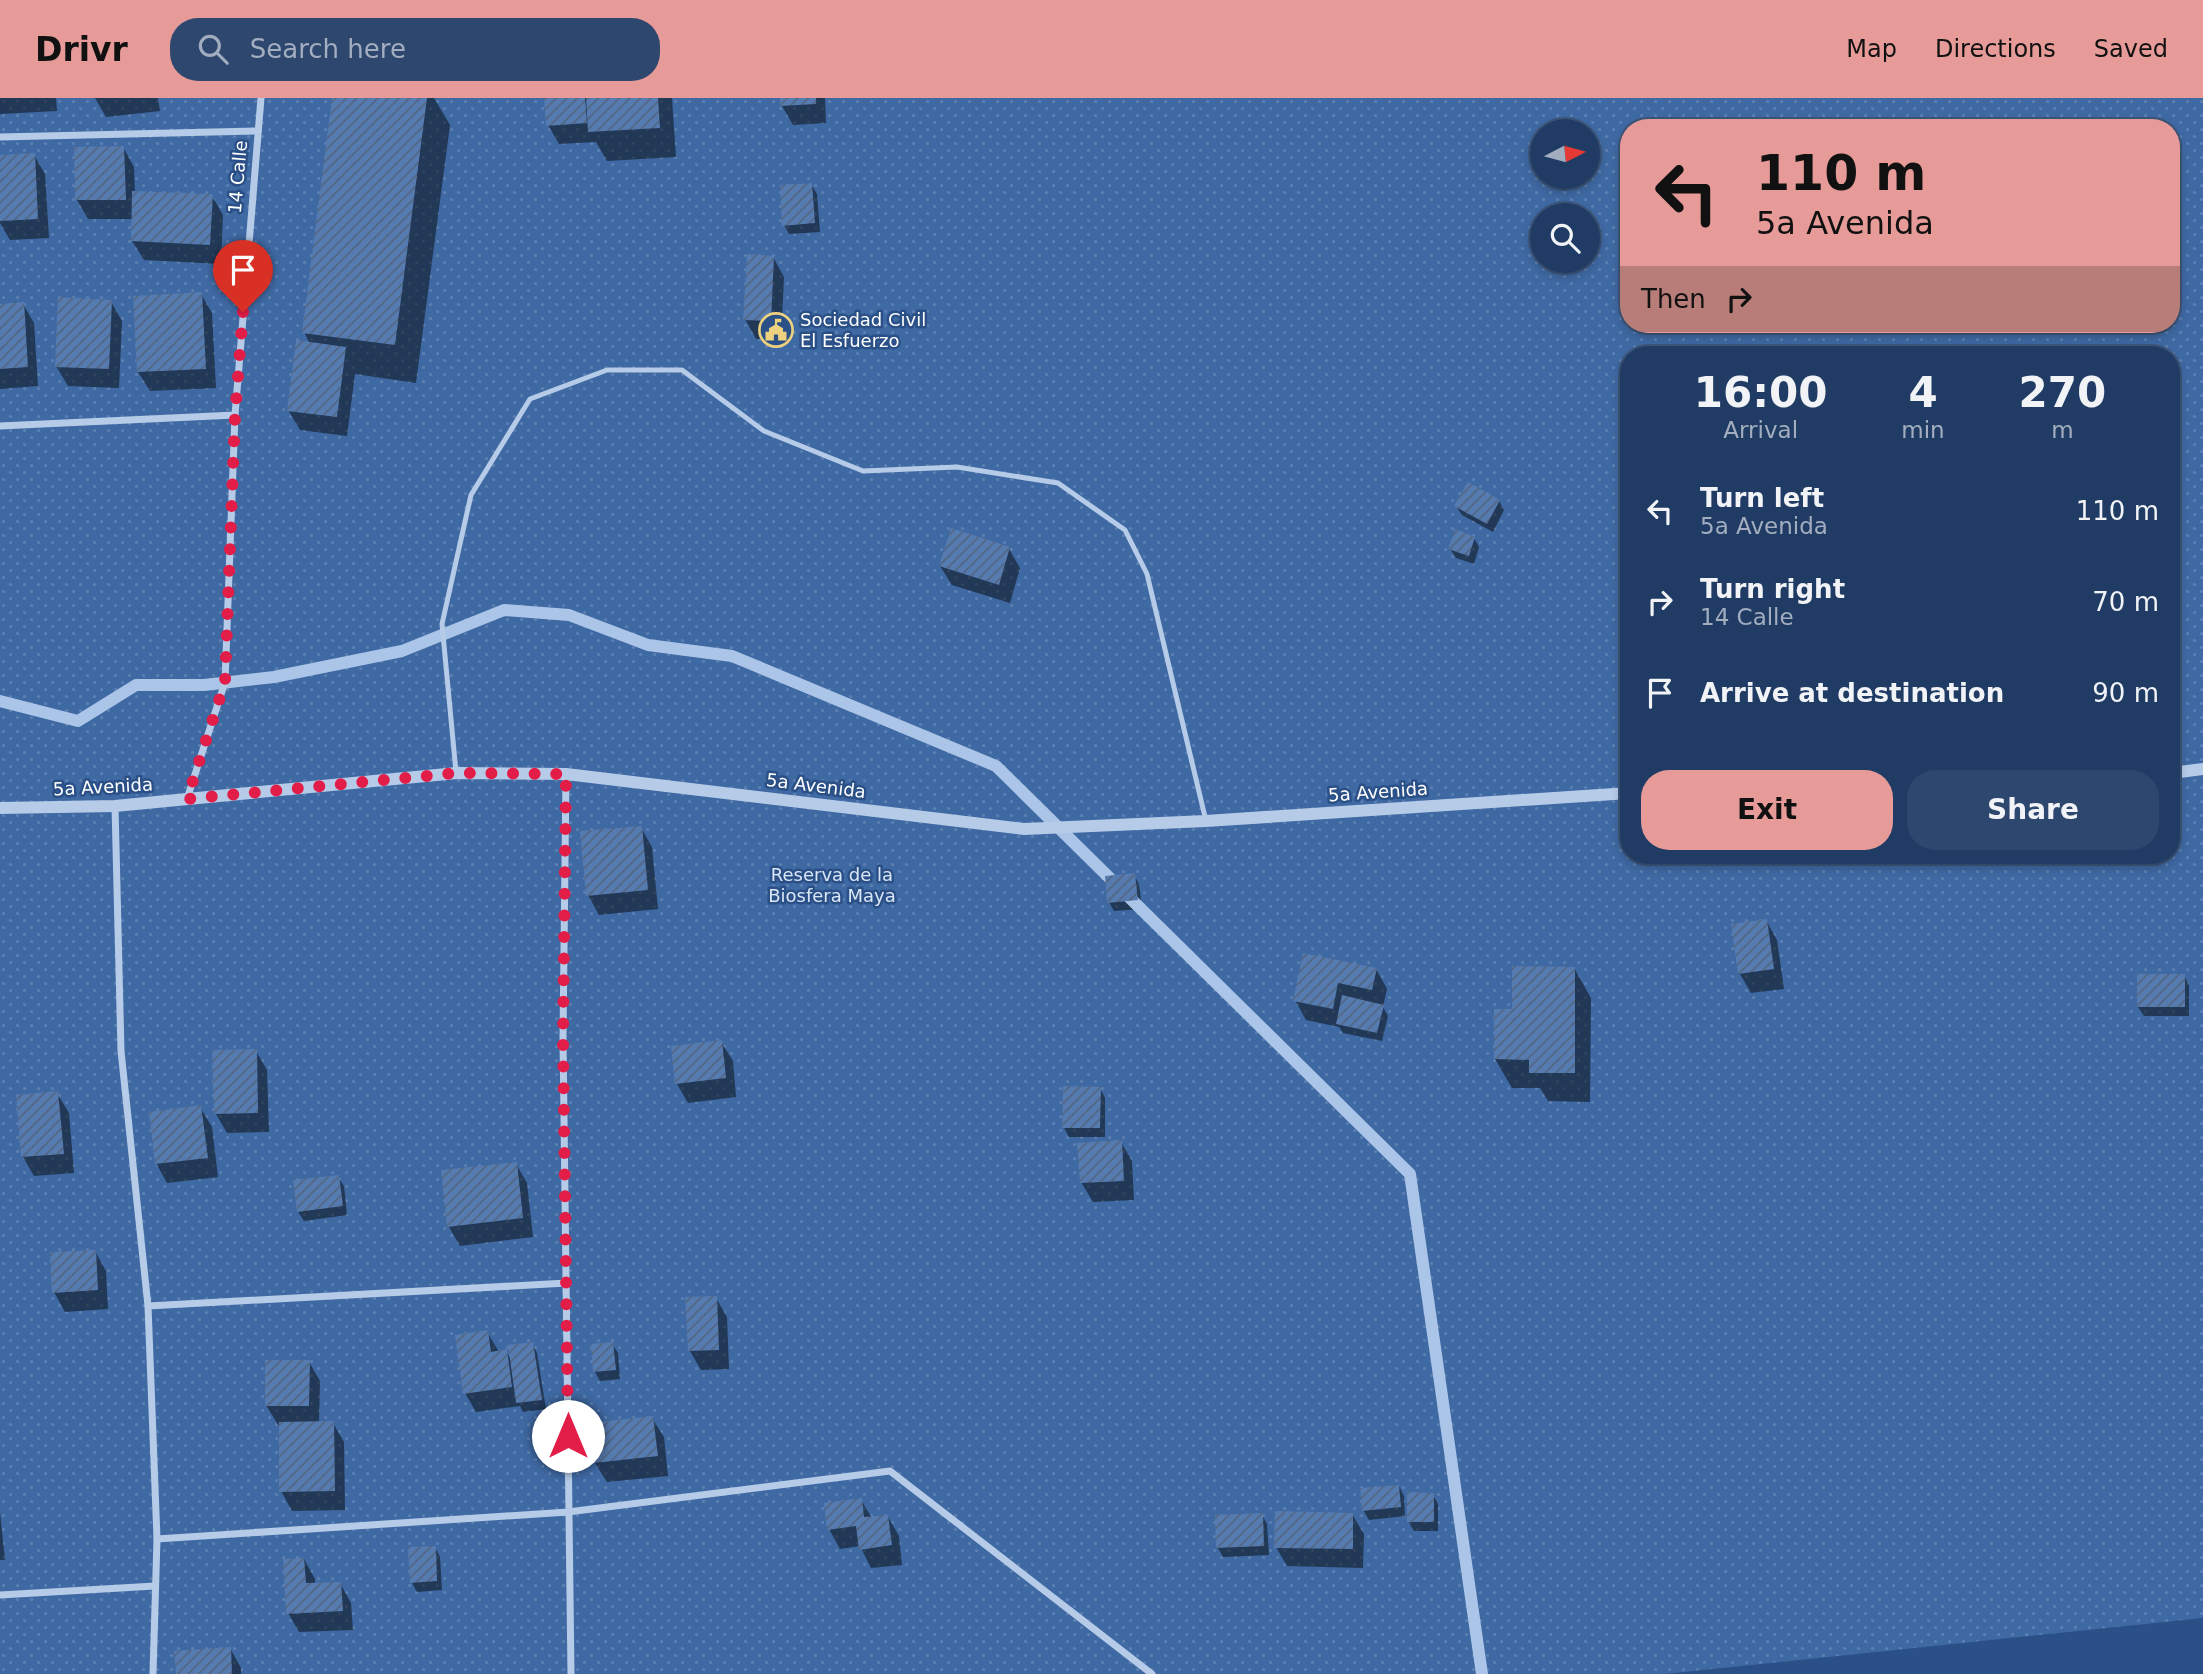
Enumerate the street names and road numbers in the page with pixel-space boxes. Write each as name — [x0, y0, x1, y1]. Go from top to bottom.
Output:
street label: 14 Calle — [224, 140, 251, 214]
street label: 5a Avenida — [765, 769, 867, 802]
street label: 5a Avenida — [52, 773, 153, 800]
street label: 5a Avenida — [1327, 778, 1429, 805]

